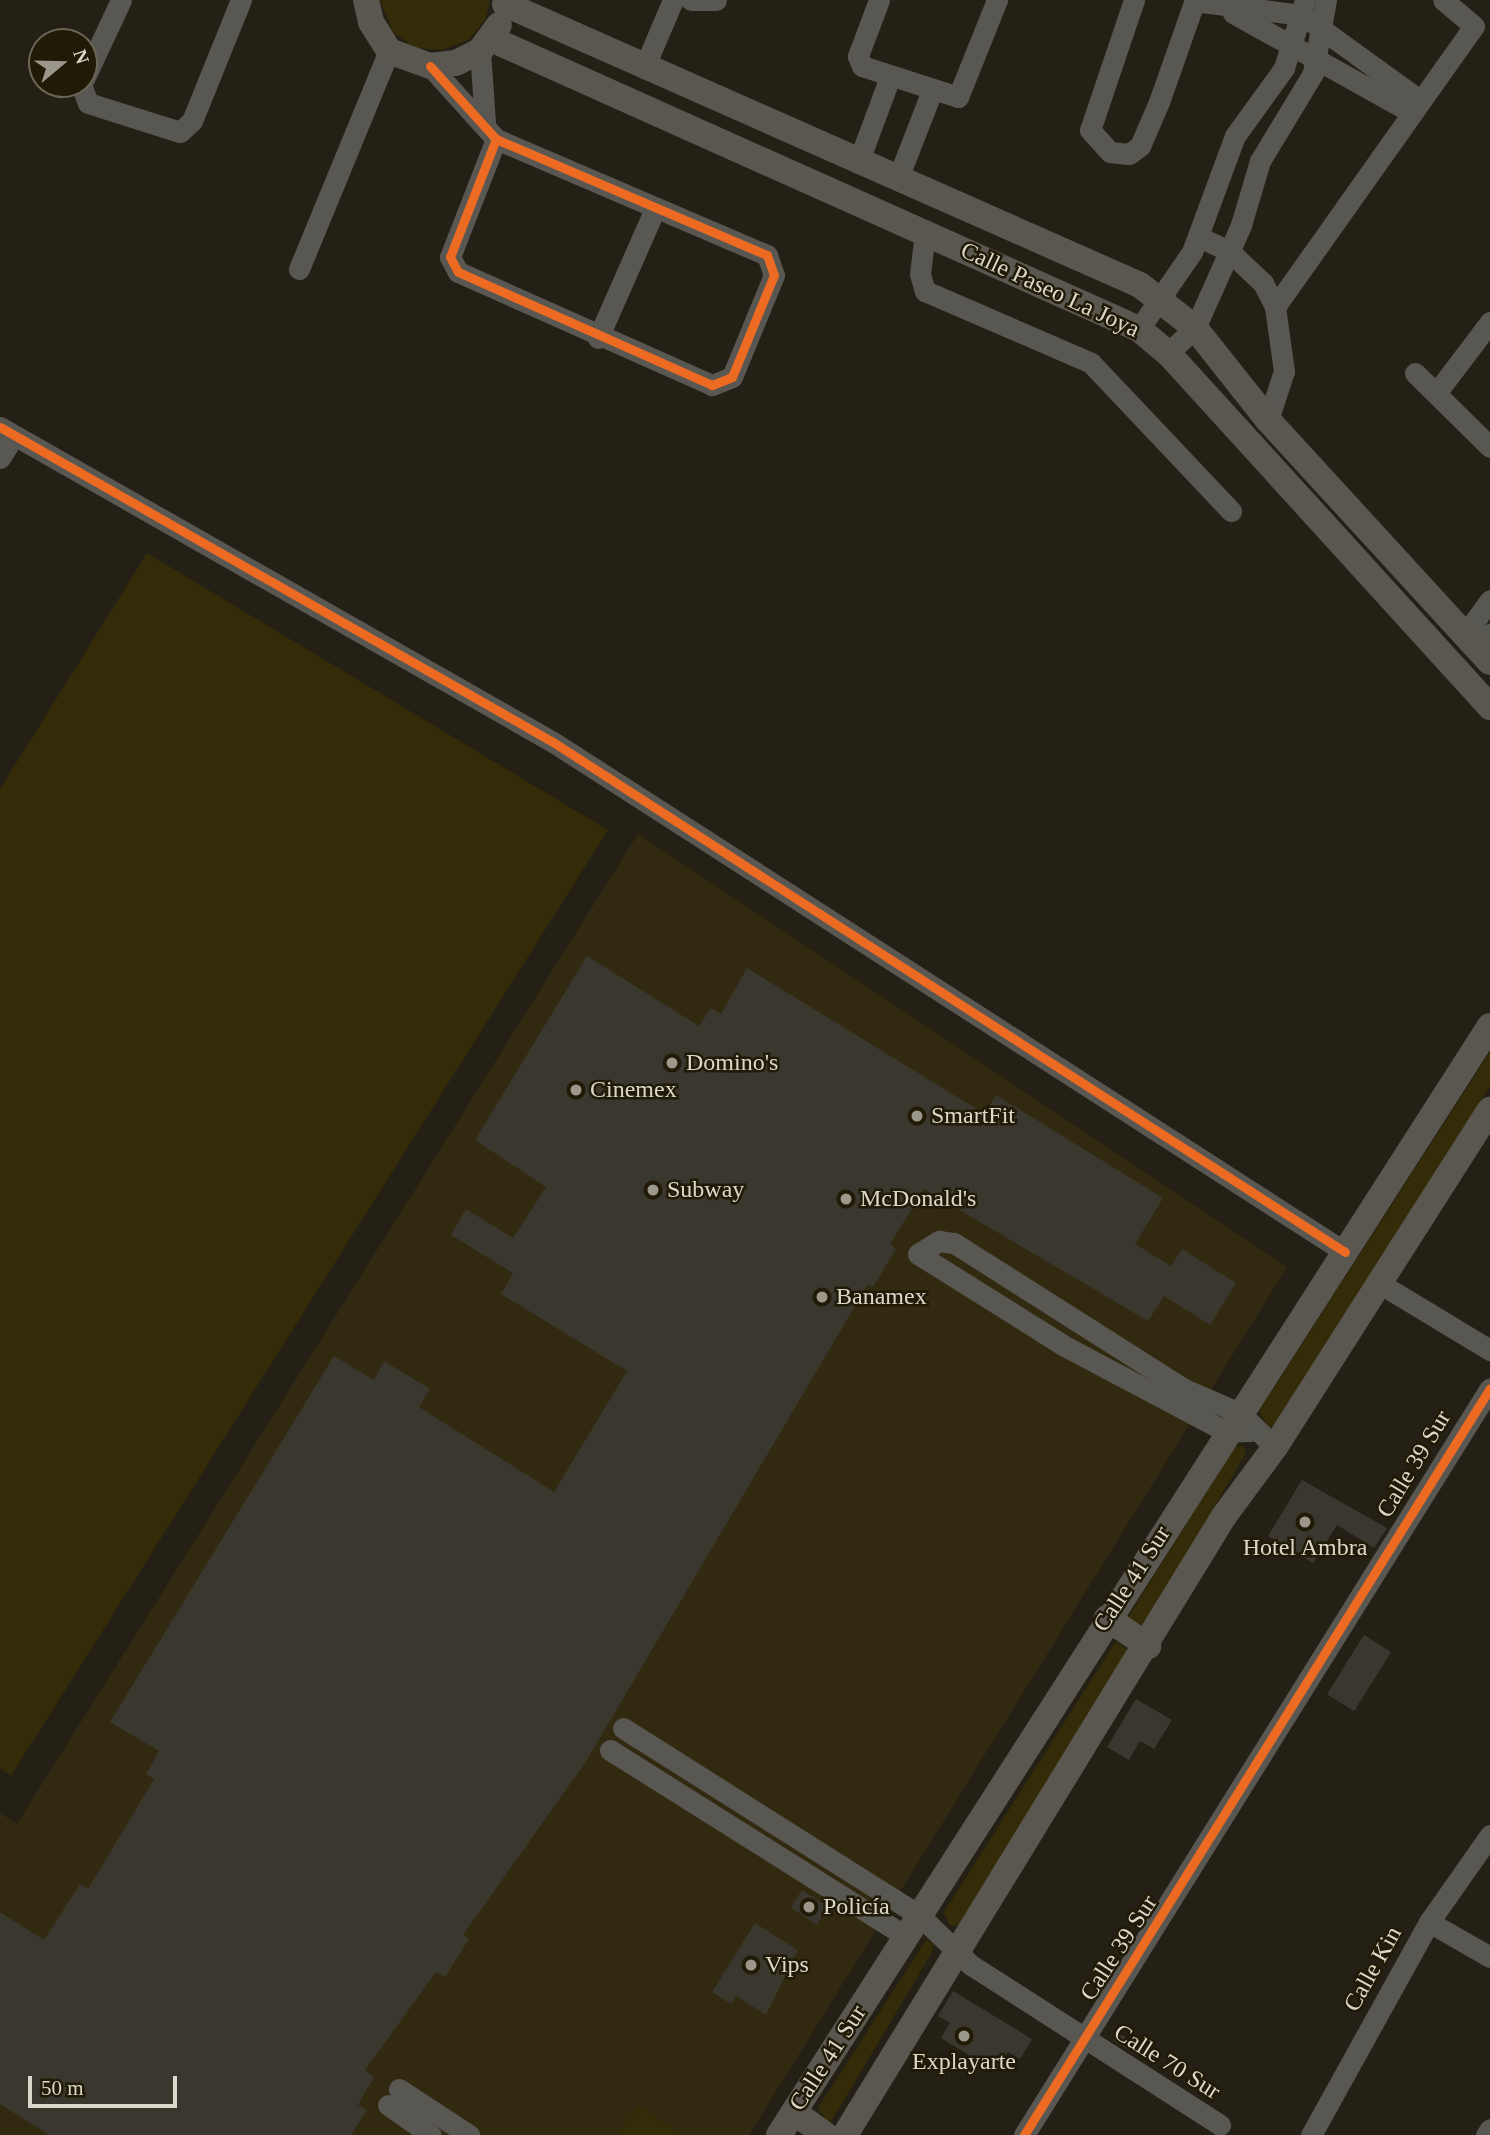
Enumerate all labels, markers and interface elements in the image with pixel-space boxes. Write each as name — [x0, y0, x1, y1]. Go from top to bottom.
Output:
north arrow — [28, 28, 98, 98]
text: N — [69, 47, 94, 67]
street label: Calle Paseo La Joya — [956, 236, 1144, 344]
place label: Domino's — [686, 1049, 778, 1077]
marker: Domino's — [664, 1055, 680, 1071]
place label: Cinemex — [590, 1076, 677, 1104]
marker: Cinemex — [568, 1082, 584, 1098]
place label: SmartFit — [931, 1102, 1015, 1130]
marker: SmartFit — [909, 1108, 925, 1124]
place label: Subway — [667, 1176, 744, 1204]
marker: Subway — [645, 1182, 661, 1198]
place label: McDonald's — [860, 1185, 976, 1213]
marker: McDonald's — [838, 1191, 854, 1207]
place label: Banamex — [836, 1283, 927, 1311]
marker: Banamex — [814, 1289, 830, 1305]
street label: Calle 39 Sur — [1371, 1405, 1457, 1523]
marker: Hotel Ambra — [1297, 1514, 1313, 1530]
street label: Calle 41 Sur — [1087, 1521, 1177, 1637]
place label: Hotel Ambra — [1242, 1534, 1368, 1562]
street label: Calle 39 Sur — [1074, 1890, 1164, 2006]
place label: Policía — [823, 1893, 890, 1921]
marker: Policía — [801, 1899, 817, 1915]
street label: Calle Kin — [1338, 1922, 1408, 2016]
place label: Vips — [765, 1951, 809, 1979]
marker: Vips — [743, 1957, 759, 1973]
street label: Calle 41 Sur — [783, 2000, 873, 2116]
street label: Calle 70 Sur — [1108, 2018, 1226, 2106]
marker: Explayarte — [956, 2028, 972, 2044]
place label: Explayarte — [912, 2048, 1016, 2076]
scale bar — [32, 2062, 180, 2106]
text: 50 m — [41, 2076, 84, 2100]

